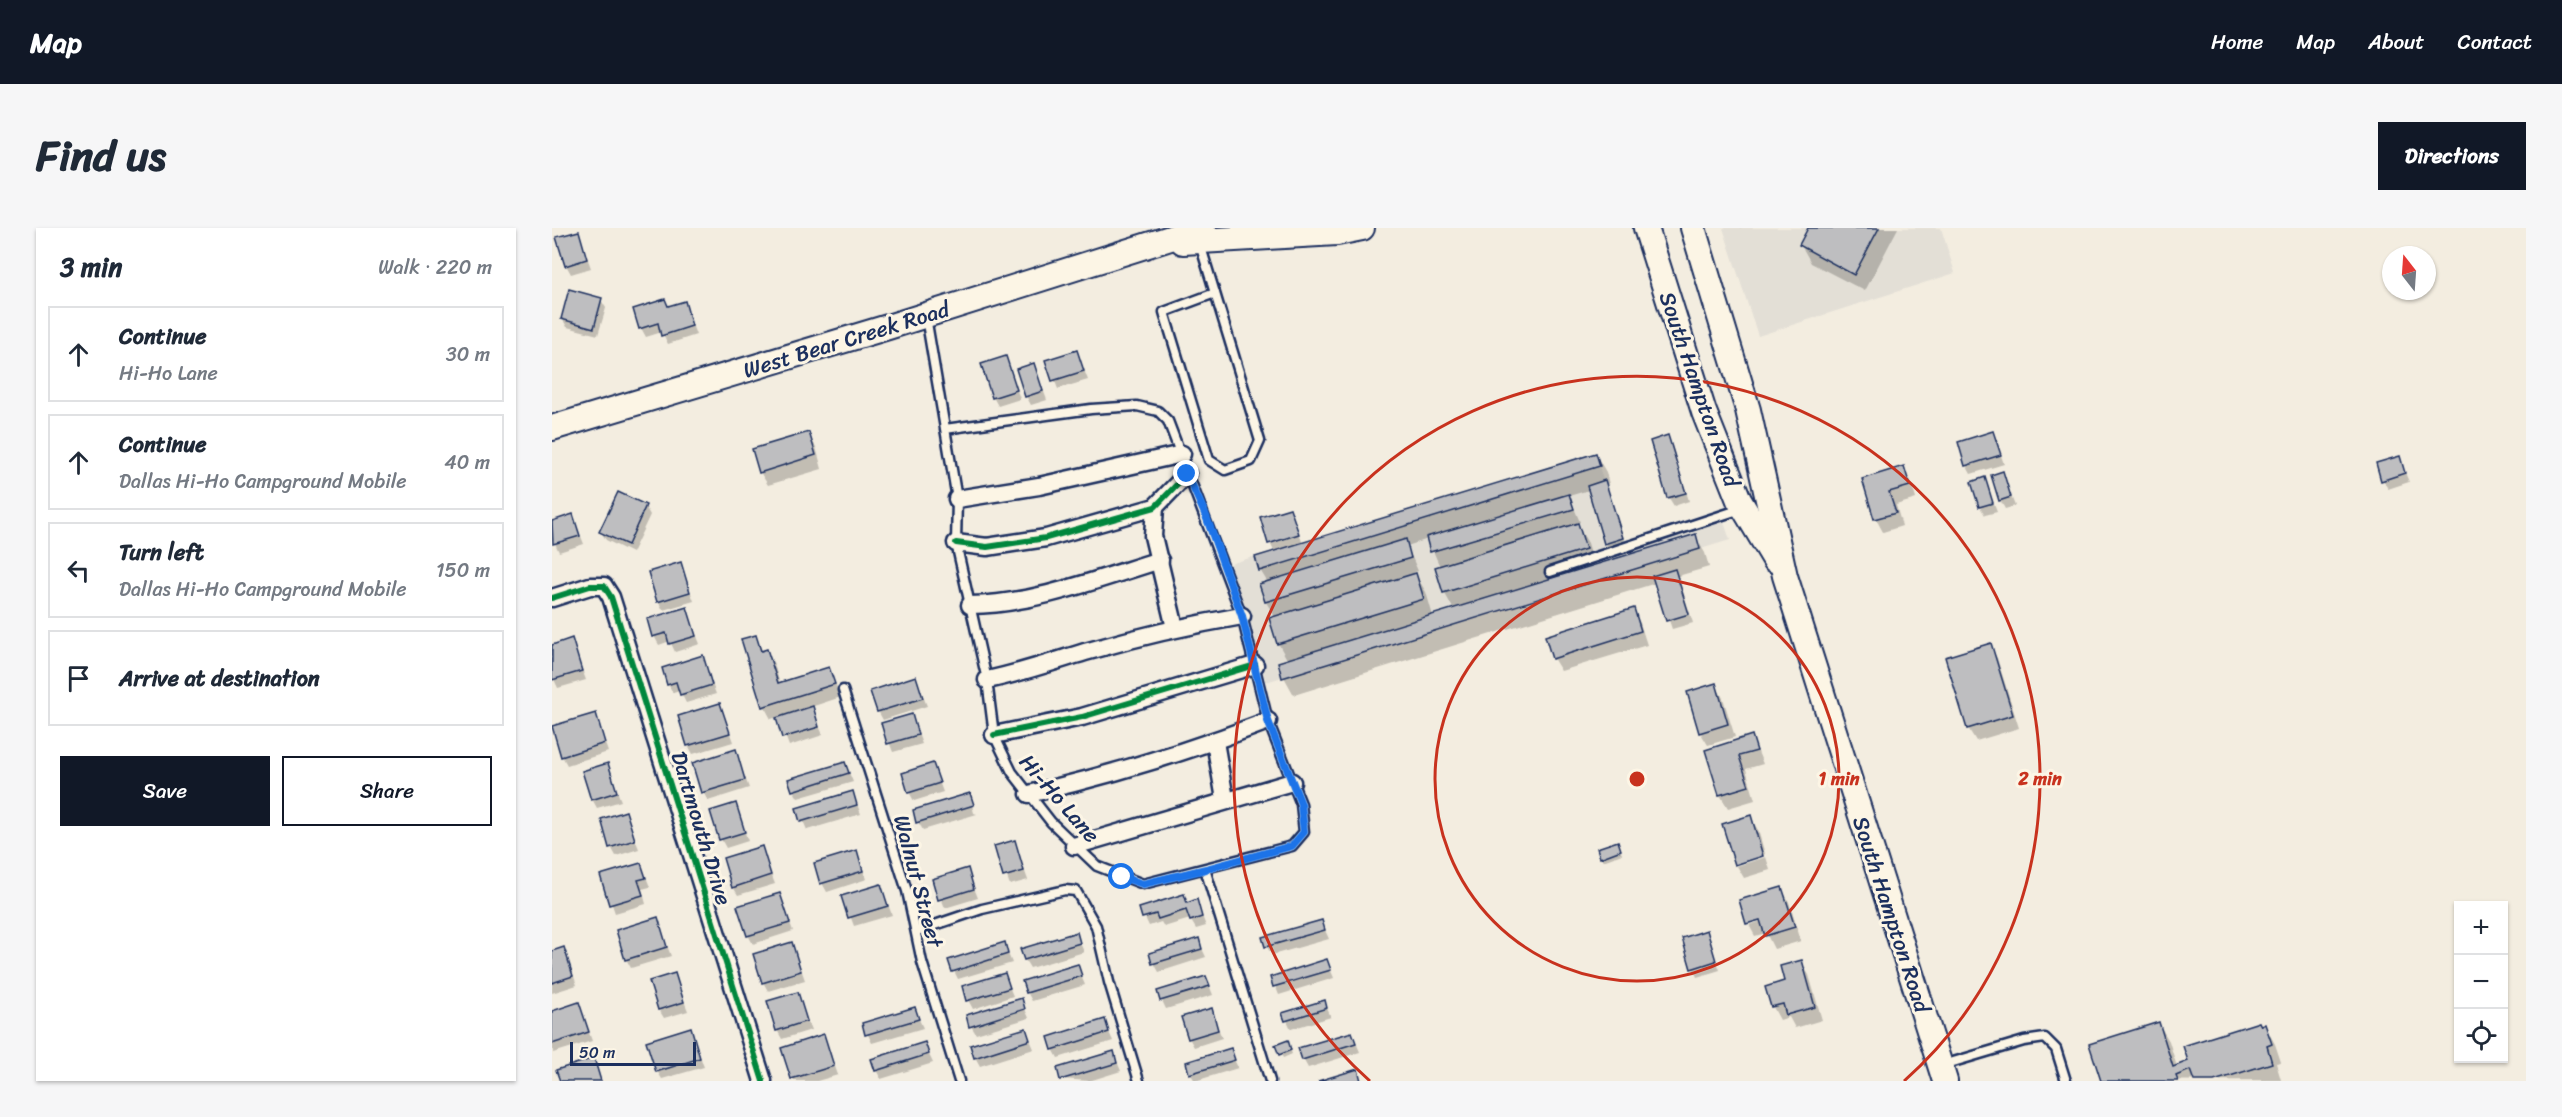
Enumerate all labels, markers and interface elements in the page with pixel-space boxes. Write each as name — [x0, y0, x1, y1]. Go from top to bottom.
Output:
text: Map — [30, 18, 82, 67]
text: Home — [2211, 23, 2263, 61]
text: Map — [2296, 23, 2335, 61]
text: About — [2368, 23, 2425, 61]
text: Contact — [2458, 23, 2532, 61]
text: Find us — [36, 119, 166, 193]
button: Directions — [2378, 122, 2526, 190]
text: 3 min — [60, 244, 122, 290]
north arrow — [2382, 246, 2436, 300]
text: Walk · 220 m — [378, 250, 492, 285]
street label: South Hampton Road — [1648, 286, 1752, 493]
street label: West Bear Creek Road — [738, 289, 956, 389]
text: Continue — [119, 317, 207, 356]
text: 30 m — [446, 337, 490, 372]
icon: ahead — [62, 338, 95, 371]
text: Hi-Ho Lane — [119, 356, 218, 391]
text: Continue — [119, 425, 207, 464]
text: 40 m — [444, 445, 490, 480]
icon: ahead — [62, 446, 95, 479]
route end — [1173, 460, 1199, 486]
text: Dallas Hi-Ho Campground Mobile — [119, 464, 407, 499]
text: Turn left — [119, 533, 204, 572]
text: 150 m — [436, 553, 490, 588]
icon: left — [62, 554, 95, 587]
text: Dallas Hi-Ho Campground Mobile — [119, 572, 407, 607]
text: Arrive at destination — [119, 659, 320, 698]
icon: arrive — [62, 662, 95, 695]
street label: Hi-Ho Lane — [1009, 745, 1110, 852]
street label: Dartmouth Drive — [660, 746, 743, 910]
button: Save — [60, 756, 270, 826]
button: Share — [282, 756, 492, 826]
text: 1 min — [1819, 763, 1860, 795]
text: 2 min — [2017, 763, 2062, 795]
centre of rings — [1627, 769, 1647, 789]
street label: Walnut Street — [882, 811, 955, 953]
street label: South Hampton Road — [1841, 811, 1942, 1019]
route start — [1108, 863, 1134, 889]
map controls — [2454, 901, 2508, 1063]
button: + — [2454, 901, 2508, 955]
button: − — [2454, 955, 2508, 1009]
button: locate — [2454, 1009, 2508, 1063]
text: 50 m — [579, 1038, 615, 1067]
scale bar — [570, 1039, 696, 1066]

